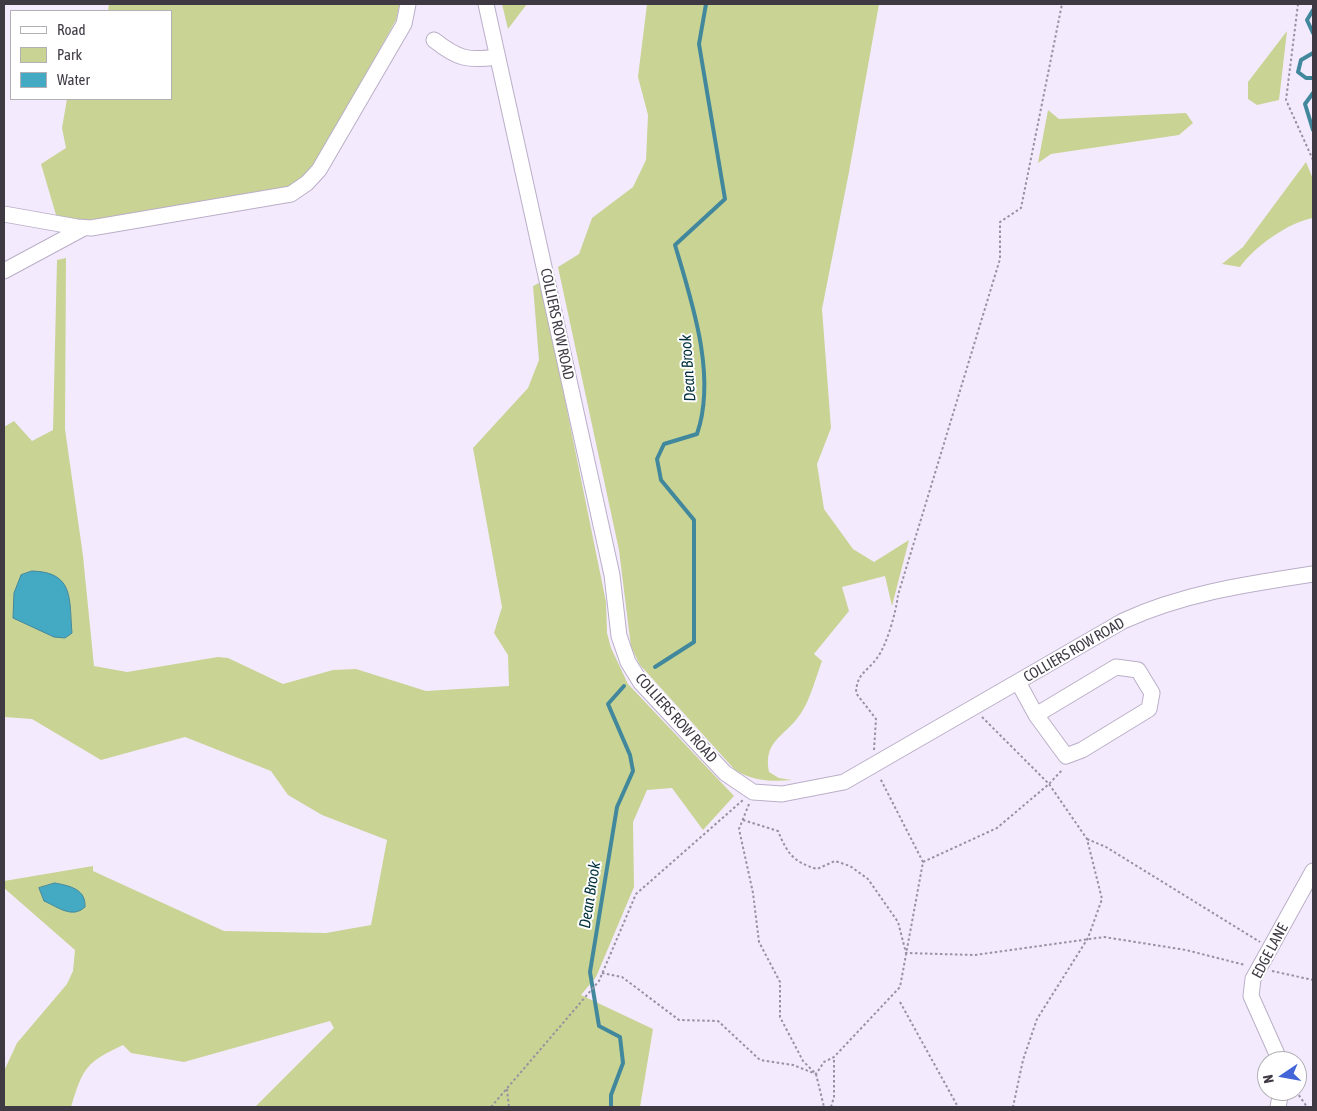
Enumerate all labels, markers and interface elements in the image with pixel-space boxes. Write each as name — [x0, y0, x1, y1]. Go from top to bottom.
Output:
legend — [10, 10, 172, 100]
text: Road — [57, 21, 86, 38]
text: Park — [57, 46, 82, 63]
text: Water — [57, 71, 90, 88]
street label: COLLIERS ROW ROAD — [536, 267, 578, 381]
water label: Dean Brook — [676, 334, 700, 402]
street label: COLLIERS ROW ROAD — [1020, 614, 1128, 686]
street label: COLLIERS ROW ROAD — [631, 670, 721, 766]
water label: Dean Brook — [575, 860, 605, 930]
street label: EDGE LANE — [1248, 920, 1292, 982]
north arrow — [1257, 1051, 1307, 1101]
text: N — [1260, 1073, 1277, 1085]

